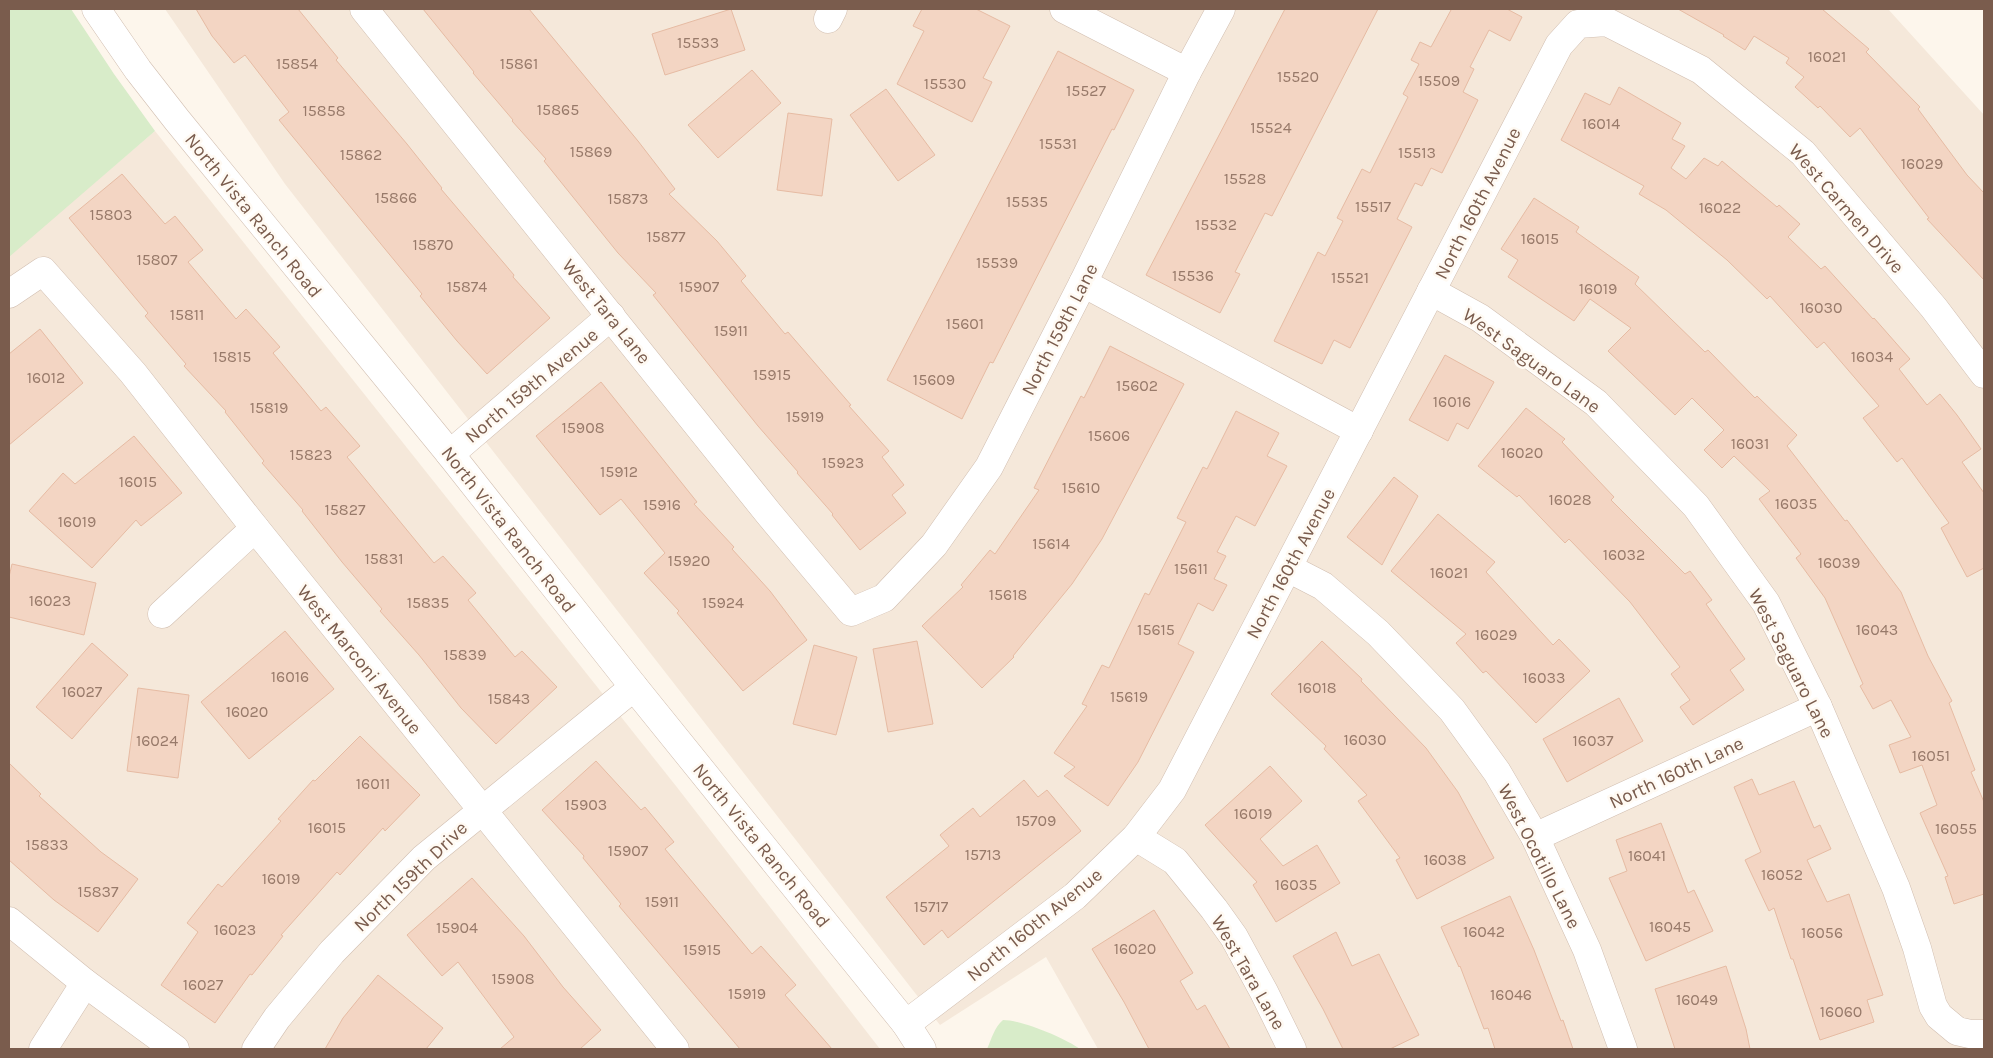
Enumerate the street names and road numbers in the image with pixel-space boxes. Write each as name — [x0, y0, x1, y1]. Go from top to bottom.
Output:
street label: North 160th Avenue — [1430, 124, 1526, 283]
street label: North Vista Ranch Road — [180, 129, 326, 302]
street label: West Carmen Drive — [1784, 139, 1909, 278]
street label: West Tara Lane — [557, 255, 655, 368]
street label: North 159th Lane — [1017, 260, 1103, 399]
street label: West Saguaro Lane — [1458, 303, 1605, 418]
street label: North 159th Avenue — [461, 324, 603, 448]
street label: North Vista Ranch Road — [436, 442, 580, 617]
street label: North 160th Avenue — [1242, 484, 1340, 643]
street label: West Marconi Avenue — [292, 581, 426, 739]
street label: West Saguaro Lane — [1744, 585, 1838, 742]
street label: North 160th Lane — [1606, 732, 1747, 814]
street label: North Vista Ranch Road — [688, 759, 834, 932]
street label: West Ocotillo Lane — [1493, 781, 1585, 932]
street label: North 159th Drive — [349, 817, 472, 936]
street label: North 160th Avenue — [963, 864, 1107, 986]
street label: West Tara Lane — [1206, 911, 1290, 1034]

